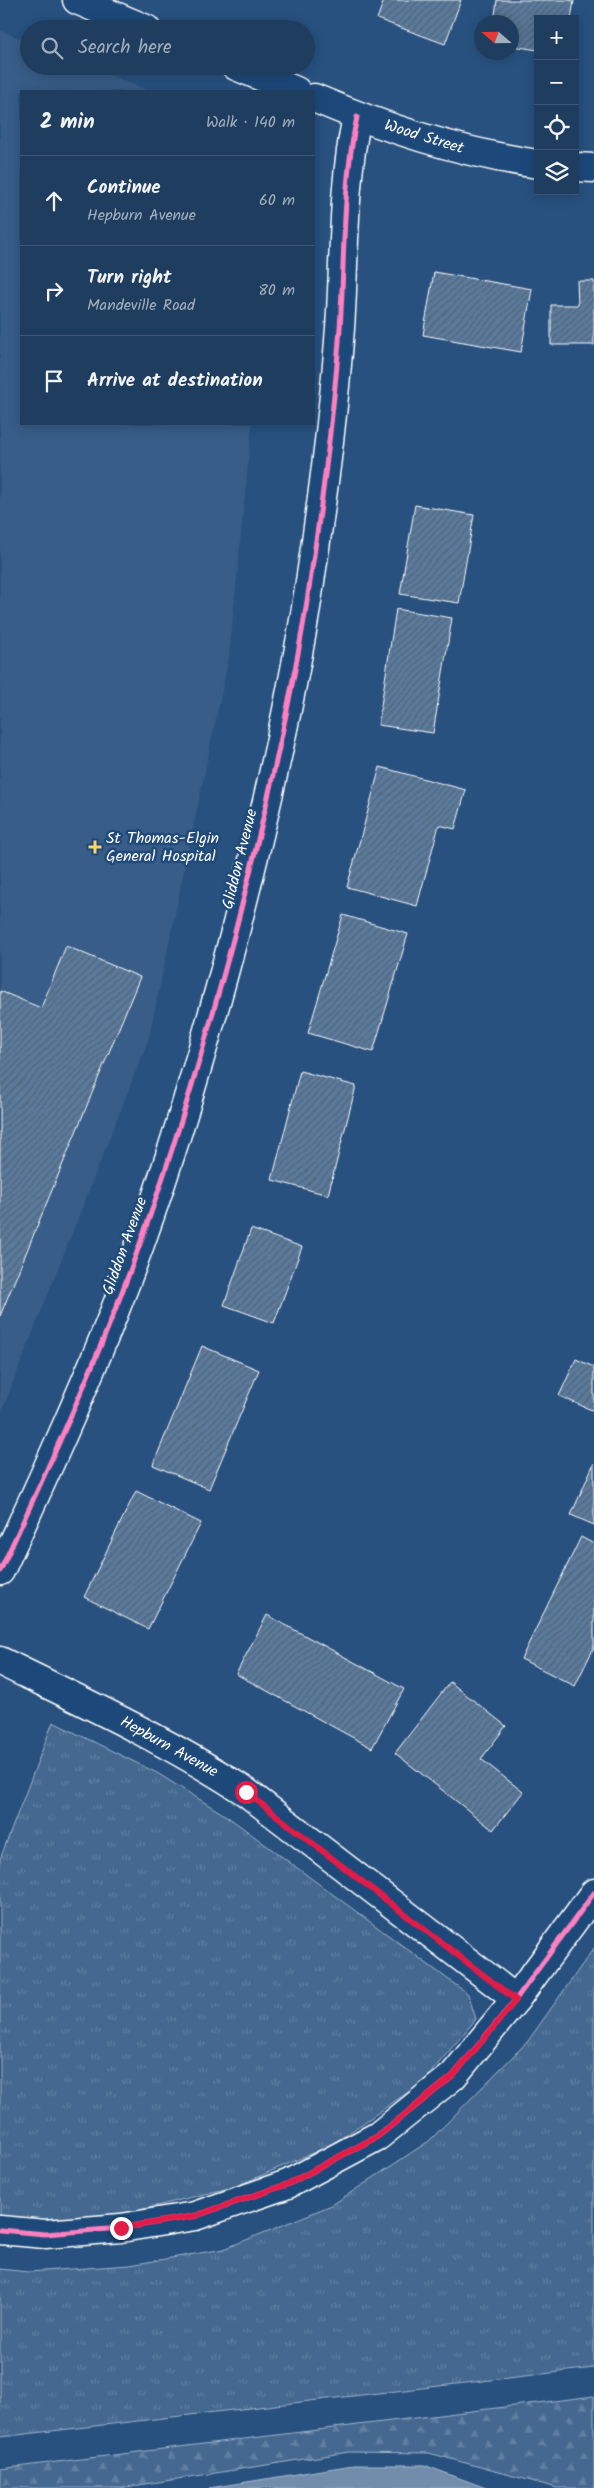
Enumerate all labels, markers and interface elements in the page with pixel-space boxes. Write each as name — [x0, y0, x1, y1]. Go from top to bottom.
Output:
north arrow — [474, 15, 519, 60]
map controls — [534, 15, 579, 195]
button: + — [534, 15, 579, 60]
search box — [20, 20, 315, 75]
text: Search here — [78, 33, 172, 63]
icon: search — [38, 34, 66, 62]
button: − — [534, 60, 579, 105]
button: locate — [534, 105, 579, 150]
text: 2 min — [40, 106, 95, 139]
text: Walk · 140 m — [206, 110, 295, 135]
street label: Wood Street — [381, 113, 468, 161]
button: layers — [534, 150, 579, 195]
text: Continue — [87, 173, 160, 203]
icon: ahead — [40, 187, 68, 215]
text: 60 m — [259, 188, 295, 213]
text: Hepburn Avenue — [87, 203, 196, 228]
text: Turn right — [87, 263, 172, 293]
icon: right — [40, 277, 68, 305]
text: 80 m — [258, 278, 295, 303]
text: Mandeville Road — [87, 293, 195, 318]
text: Arrive at destination — [87, 366, 263, 396]
icon: arrive — [40, 367, 68, 395]
street label: Gliddon Avenue — [215, 806, 265, 912]
place label: St Thomas-Elgin General Hospital — [106, 826, 219, 869]
marker: St Thomas-Elgin General Hospital — [88, 840, 102, 854]
street label: Gliddon Avenue — [96, 1193, 154, 1299]
street label: Hepburn Avenue — [115, 1710, 223, 1784]
route start — [235, 1781, 258, 1804]
route end — [110, 2217, 133, 2240]

